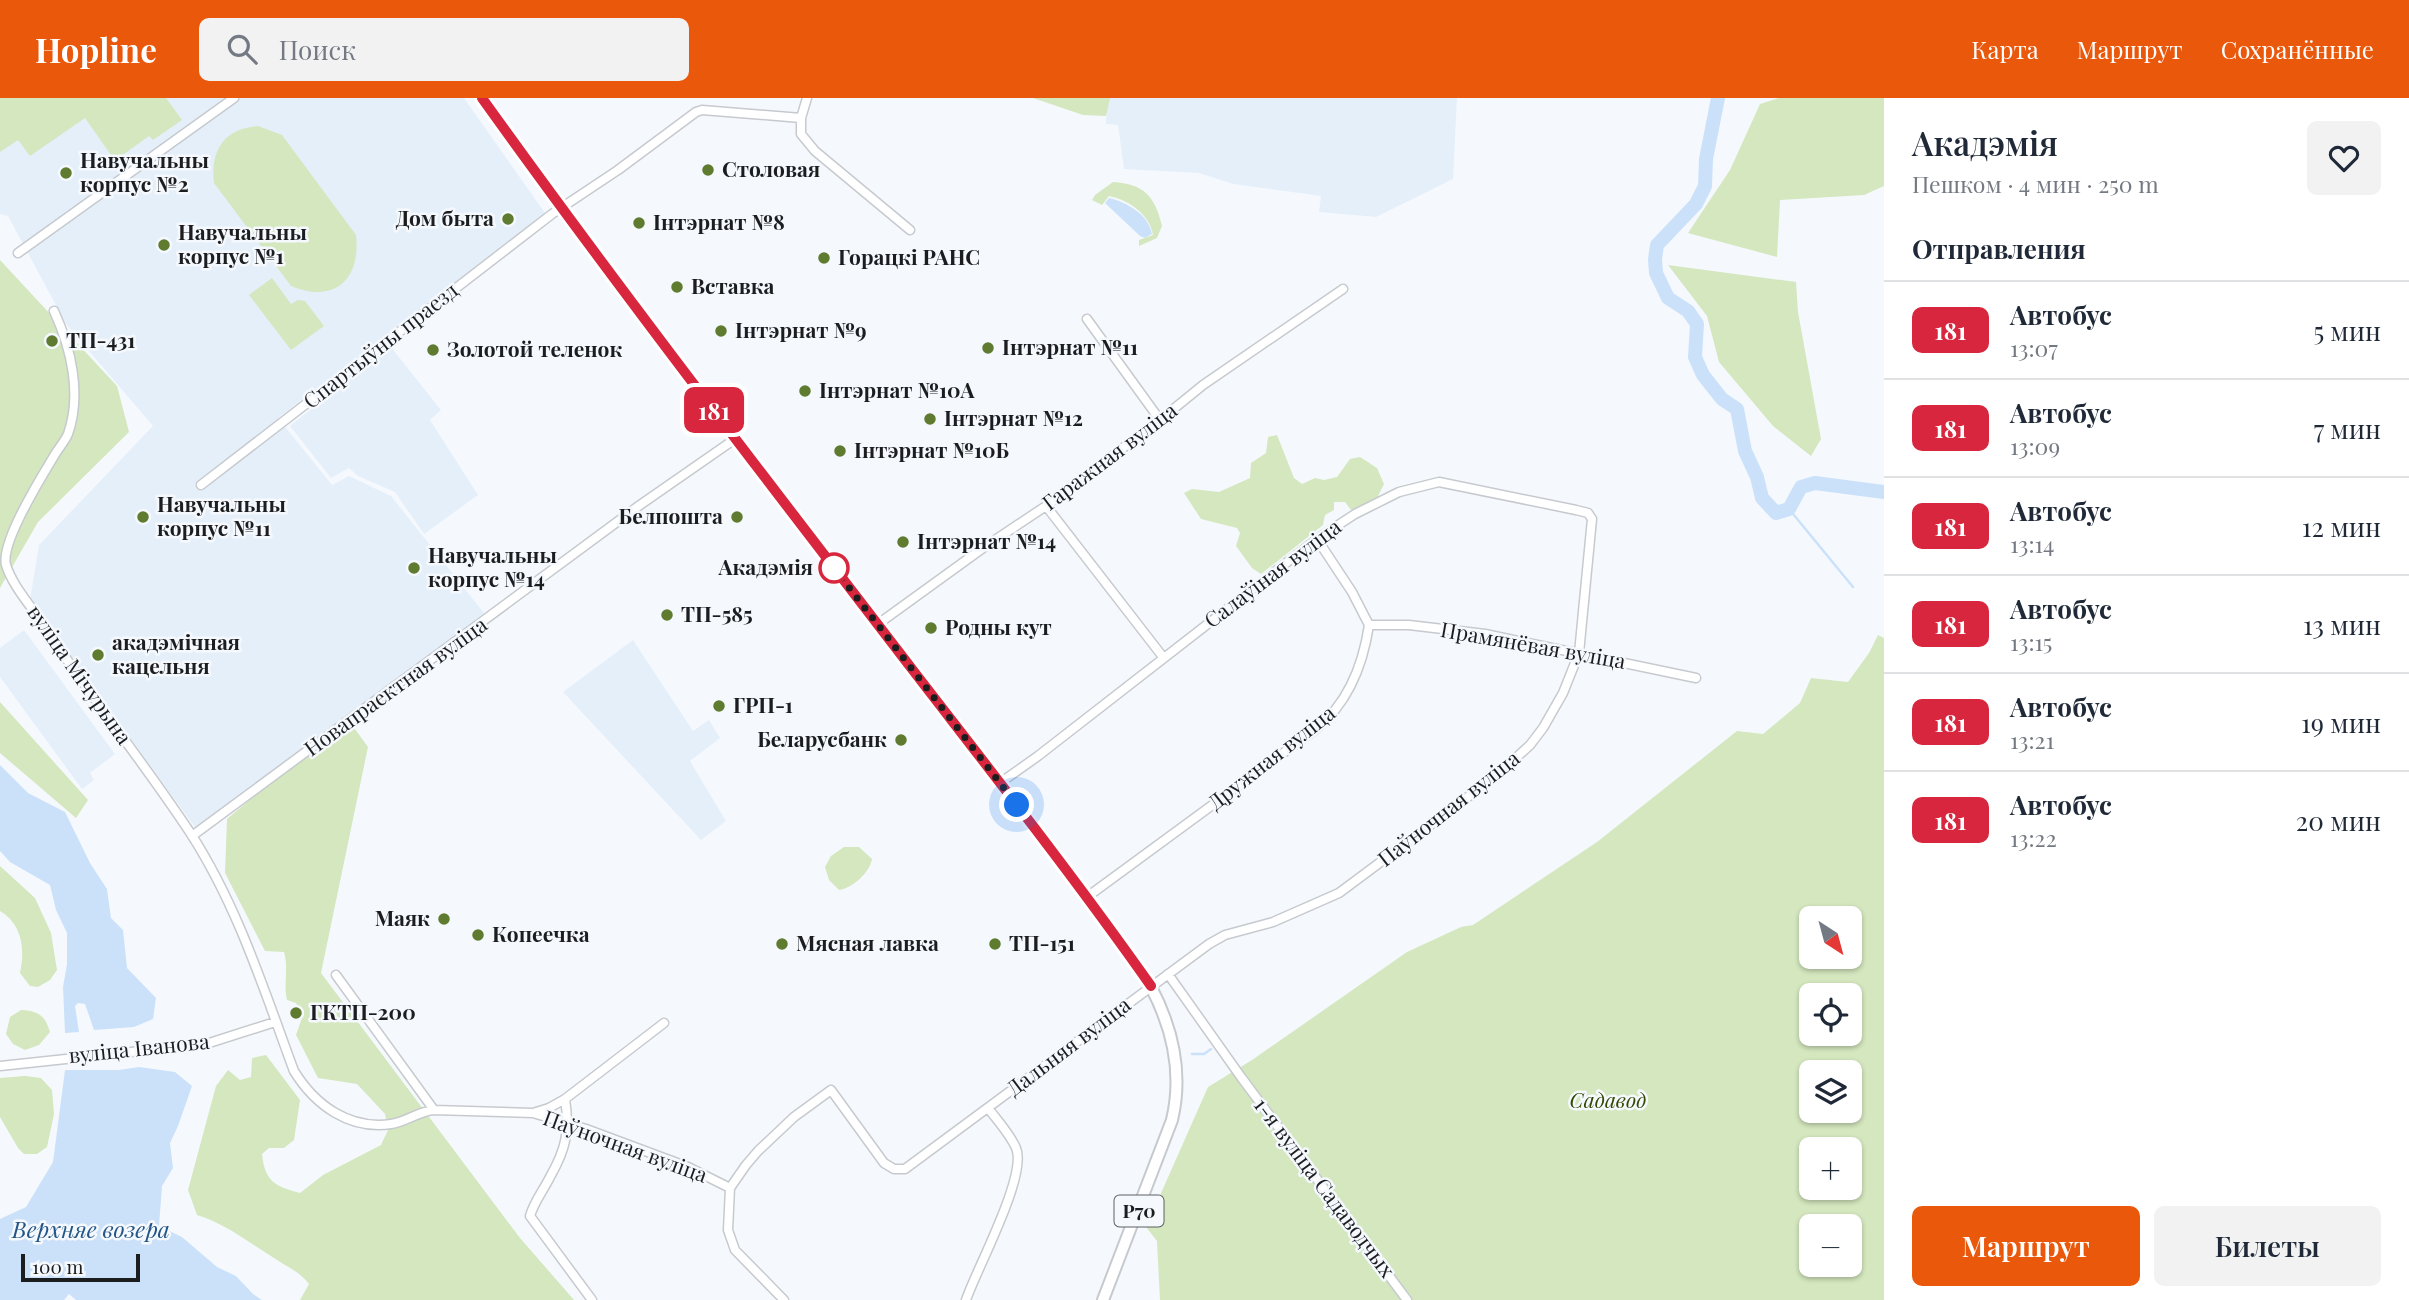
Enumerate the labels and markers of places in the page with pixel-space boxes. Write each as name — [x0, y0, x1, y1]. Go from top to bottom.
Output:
place label: Навучальны корпус №2 — [80, 145, 209, 197]
place label: Столовая — [722, 154, 820, 182]
marker: Столовая — [700, 162, 716, 178]
marker: Навучальны корпус №2 — [58, 165, 74, 181]
place label: Дом быта — [396, 203, 494, 231]
place label: Інтэрнат №8 — [653, 207, 785, 235]
marker: Дом быта — [500, 211, 516, 227]
marker: Інтэрнат №8 — [631, 215, 647, 231]
place label: Навучальны корпус №1 — [178, 217, 307, 269]
marker: Навучальны корпус №1 — [156, 237, 172, 253]
place label: Горацкі РАНС — [838, 242, 980, 270]
marker: Горацкі РАНС — [816, 250, 832, 266]
place label: Вставка — [691, 271, 775, 299]
marker: Вставка — [669, 279, 685, 295]
place label: Інтэрнат №9 — [735, 315, 867, 343]
marker: Інтэрнат №9 — [713, 323, 729, 339]
place label: ТП-431 — [66, 325, 135, 353]
place label: Інтэрнат №11 — [1002, 332, 1138, 360]
marker: ТП-431 — [44, 333, 60, 349]
place label: Золотой теленок — [447, 334, 622, 362]
marker: Інтэрнат №11 — [980, 340, 996, 356]
marker: Золотой теленок — [425, 342, 441, 358]
place label: Інтэрнат №10А — [819, 375, 976, 403]
marker: Інтэрнат №10А — [797, 383, 813, 399]
place label: Інтэрнат №12 — [944, 403, 1083, 431]
marker: Інтэрнат №12 — [922, 411, 938, 427]
place label: Інтэрнат №10Б — [854, 435, 1009, 463]
marker: Інтэрнат №10Б — [832, 443, 848, 459]
place label: Навучальны корпус №11 — [157, 489, 286, 541]
place label: Белпошта — [619, 501, 723, 529]
marker: Навучальны корпус №11 — [135, 509, 151, 525]
marker: Белпошта — [729, 509, 745, 525]
place label: Інтэрнат №14 — [917, 526, 1056, 554]
marker: Інтэрнат №14 — [895, 534, 911, 550]
place label: Навучальны корпус №14 — [428, 540, 557, 592]
place label: Акадэмія — [717, 552, 813, 580]
marker: Акадэмія — [819, 553, 849, 583]
marker: Навучальны корпус №14 — [406, 560, 422, 576]
place label: ТП-585 — [681, 599, 753, 627]
marker: ТП-585 — [659, 607, 675, 623]
place label: Родны кут — [945, 612, 1052, 640]
marker: Родны кут — [923, 620, 939, 636]
place label: акадэмічная кацельня — [112, 627, 240, 679]
marker: акадэмічная кацельня — [90, 647, 106, 663]
place label: ГРП-1 — [733, 690, 793, 718]
marker: ГРП-1 — [711, 698, 727, 714]
place label: Беларусбанк — [757, 724, 887, 752]
marker: Беларусбанк — [893, 732, 909, 748]
place label: Маяк — [375, 903, 430, 931]
marker: Маяк — [436, 911, 452, 927]
place label: Копеечка — [492, 919, 590, 947]
marker: Копеечка — [470, 927, 486, 943]
place label: Мясная лавка — [796, 928, 939, 956]
place label: ТП-151 — [1009, 928, 1075, 956]
marker: Мясная лавка — [774, 936, 790, 952]
marker: ТП-151 — [987, 936, 1003, 952]
place label: ГКТП-200 — [310, 997, 416, 1025]
marker: ГКТП-200 — [288, 1005, 304, 1021]

